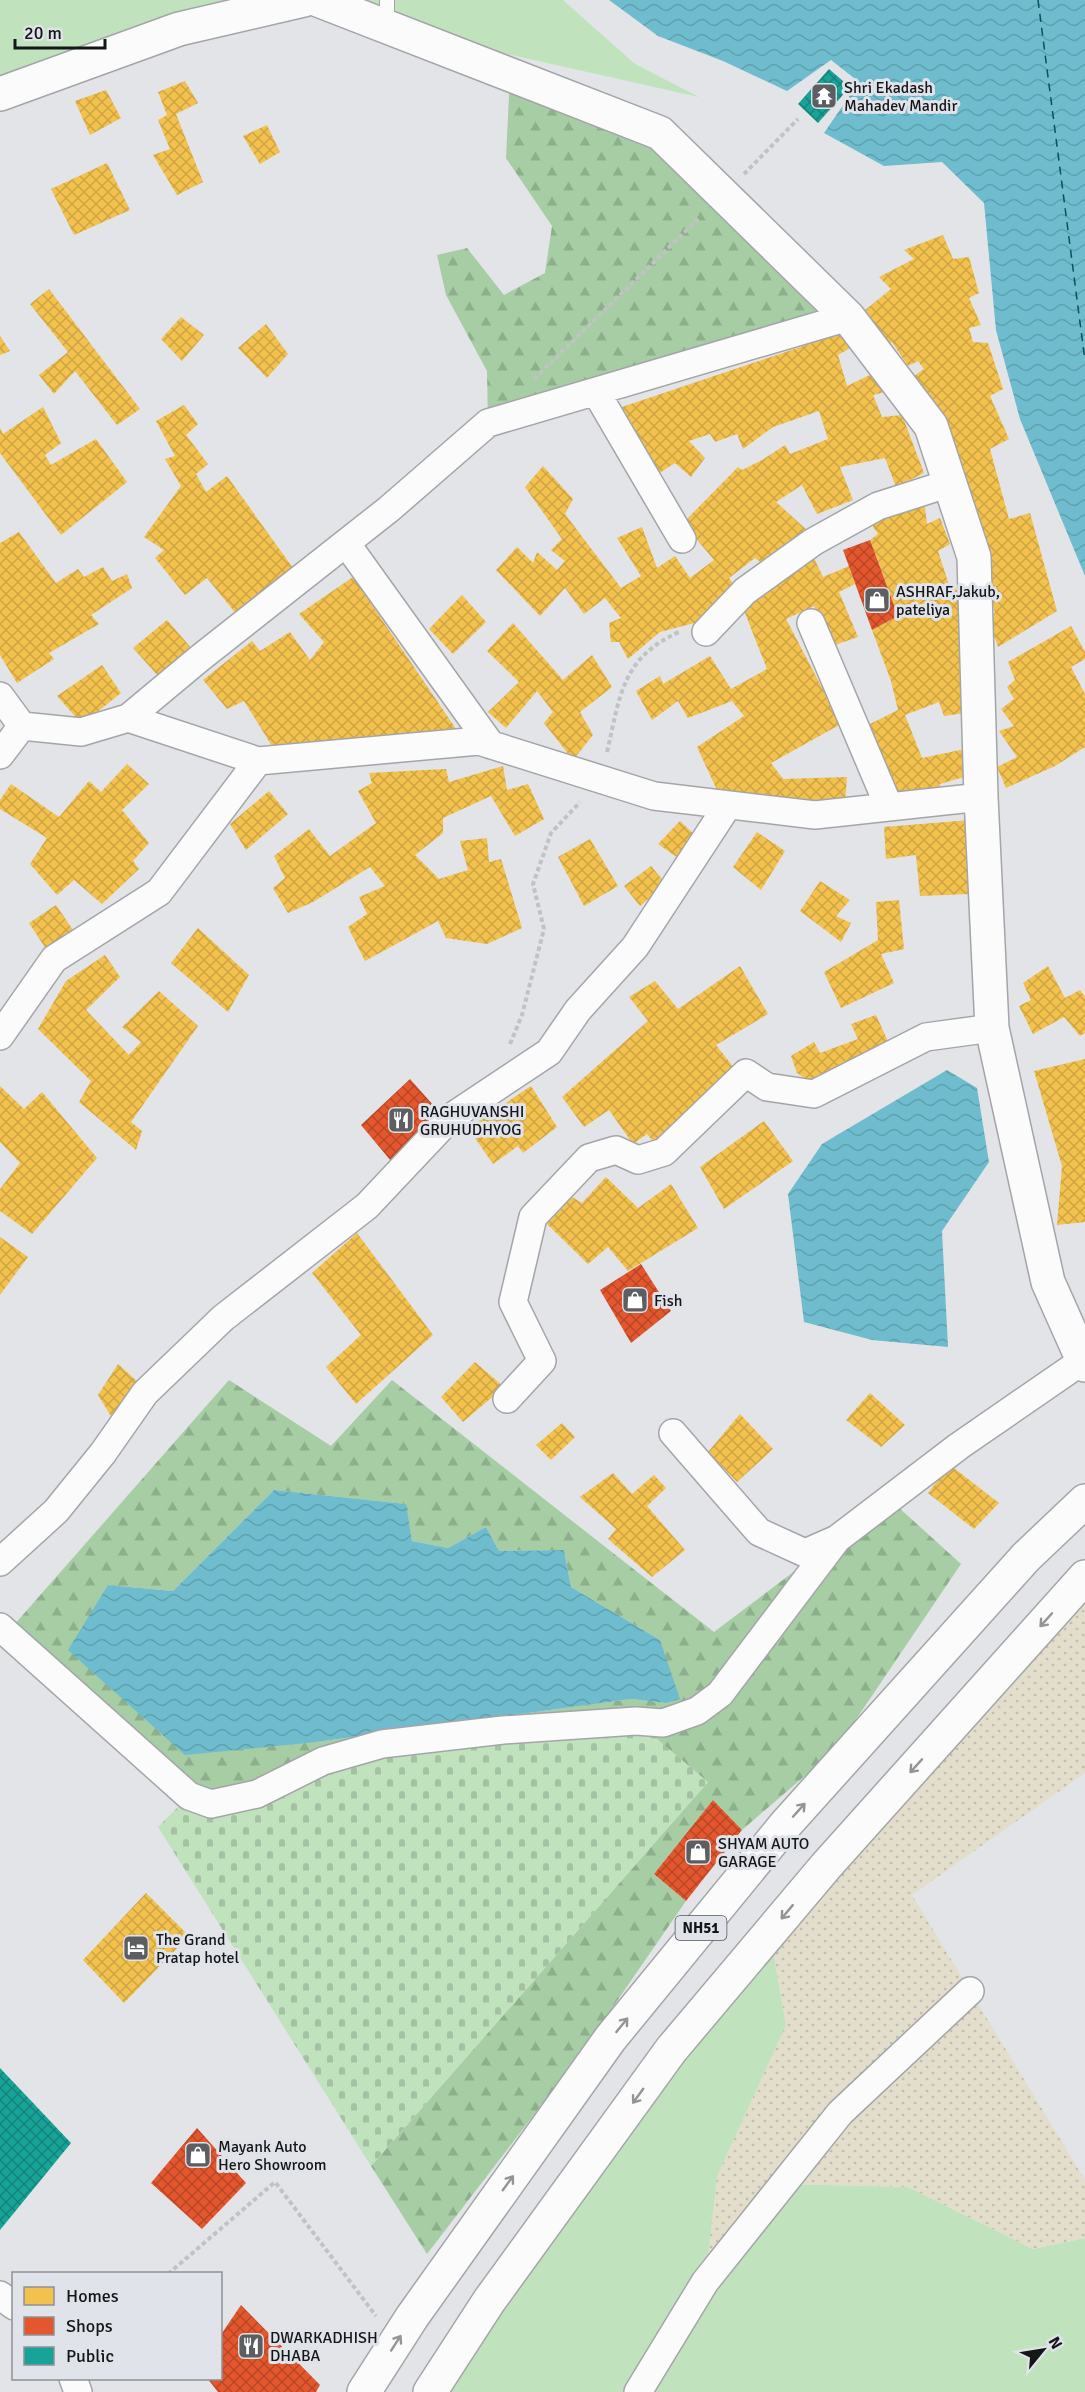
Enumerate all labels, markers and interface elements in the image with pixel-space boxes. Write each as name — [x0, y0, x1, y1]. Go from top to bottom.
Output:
scale bar — [15, 12, 105, 50]
text: 20 m — [24, 22, 62, 44]
place label: Shri Ekadash Mahadev Mandir — [844, 78, 957, 116]
temple icon: Shri Ekadash Mahadev Mandir — [809, 81, 839, 111]
place label: ASHRAF,Jakub, pateliya — [896, 582, 1000, 620]
shop icon: ASHRAF,Jakub, pateliya — [862, 585, 892, 615]
place label: RAGHUVANSHI GRUHUDHYOG — [420, 1102, 524, 1140]
restaurant icon: RAGHUVANSHI GRUHUDHYOG — [386, 1105, 416, 1135]
shop icon: Fish — [620, 1285, 650, 1315]
place label: Fish — [654, 1291, 682, 1311]
one-way arrow — [1039, 1613, 1053, 1628]
one-way arrow — [909, 1758, 923, 1773]
one-way arrow — [792, 1802, 806, 1817]
place label: SHYAM AUTO GARAGE — [718, 1834, 809, 1872]
shop icon: SHYAM AUTO GARAGE — [683, 1837, 713, 1867]
one-way arrow — [780, 1904, 794, 1919]
road number: NH51 — [676, 1916, 726, 1940]
place label: The Grand Pratap hotel — [156, 1930, 240, 1968]
hotel icon: The Grand Pratap hotel — [121, 1933, 151, 1963]
one-way arrow — [615, 2018, 629, 2033]
one-way arrow — [631, 2087, 644, 2103]
place label: Mayank Auto Hero Showroom — [218, 2137, 327, 2175]
shop icon: Mayank Auto Hero Showroom — [183, 2140, 213, 2170]
one-way arrow — [502, 2176, 514, 2192]
legend — [12, 2272, 222, 2380]
text: Homes — [66, 2285, 119, 2307]
text: Shops — [66, 2315, 113, 2337]
north arrow — [1013, 2320, 1073, 2380]
place label: DWARKADHISH DHABA — [270, 2328, 378, 2366]
restaurant icon: DWARKADHISH DHABA — [236, 2331, 266, 2361]
text: N — [1044, 2333, 1067, 2353]
one-way arrow — [390, 2335, 402, 2352]
text: Public — [66, 2345, 114, 2367]

